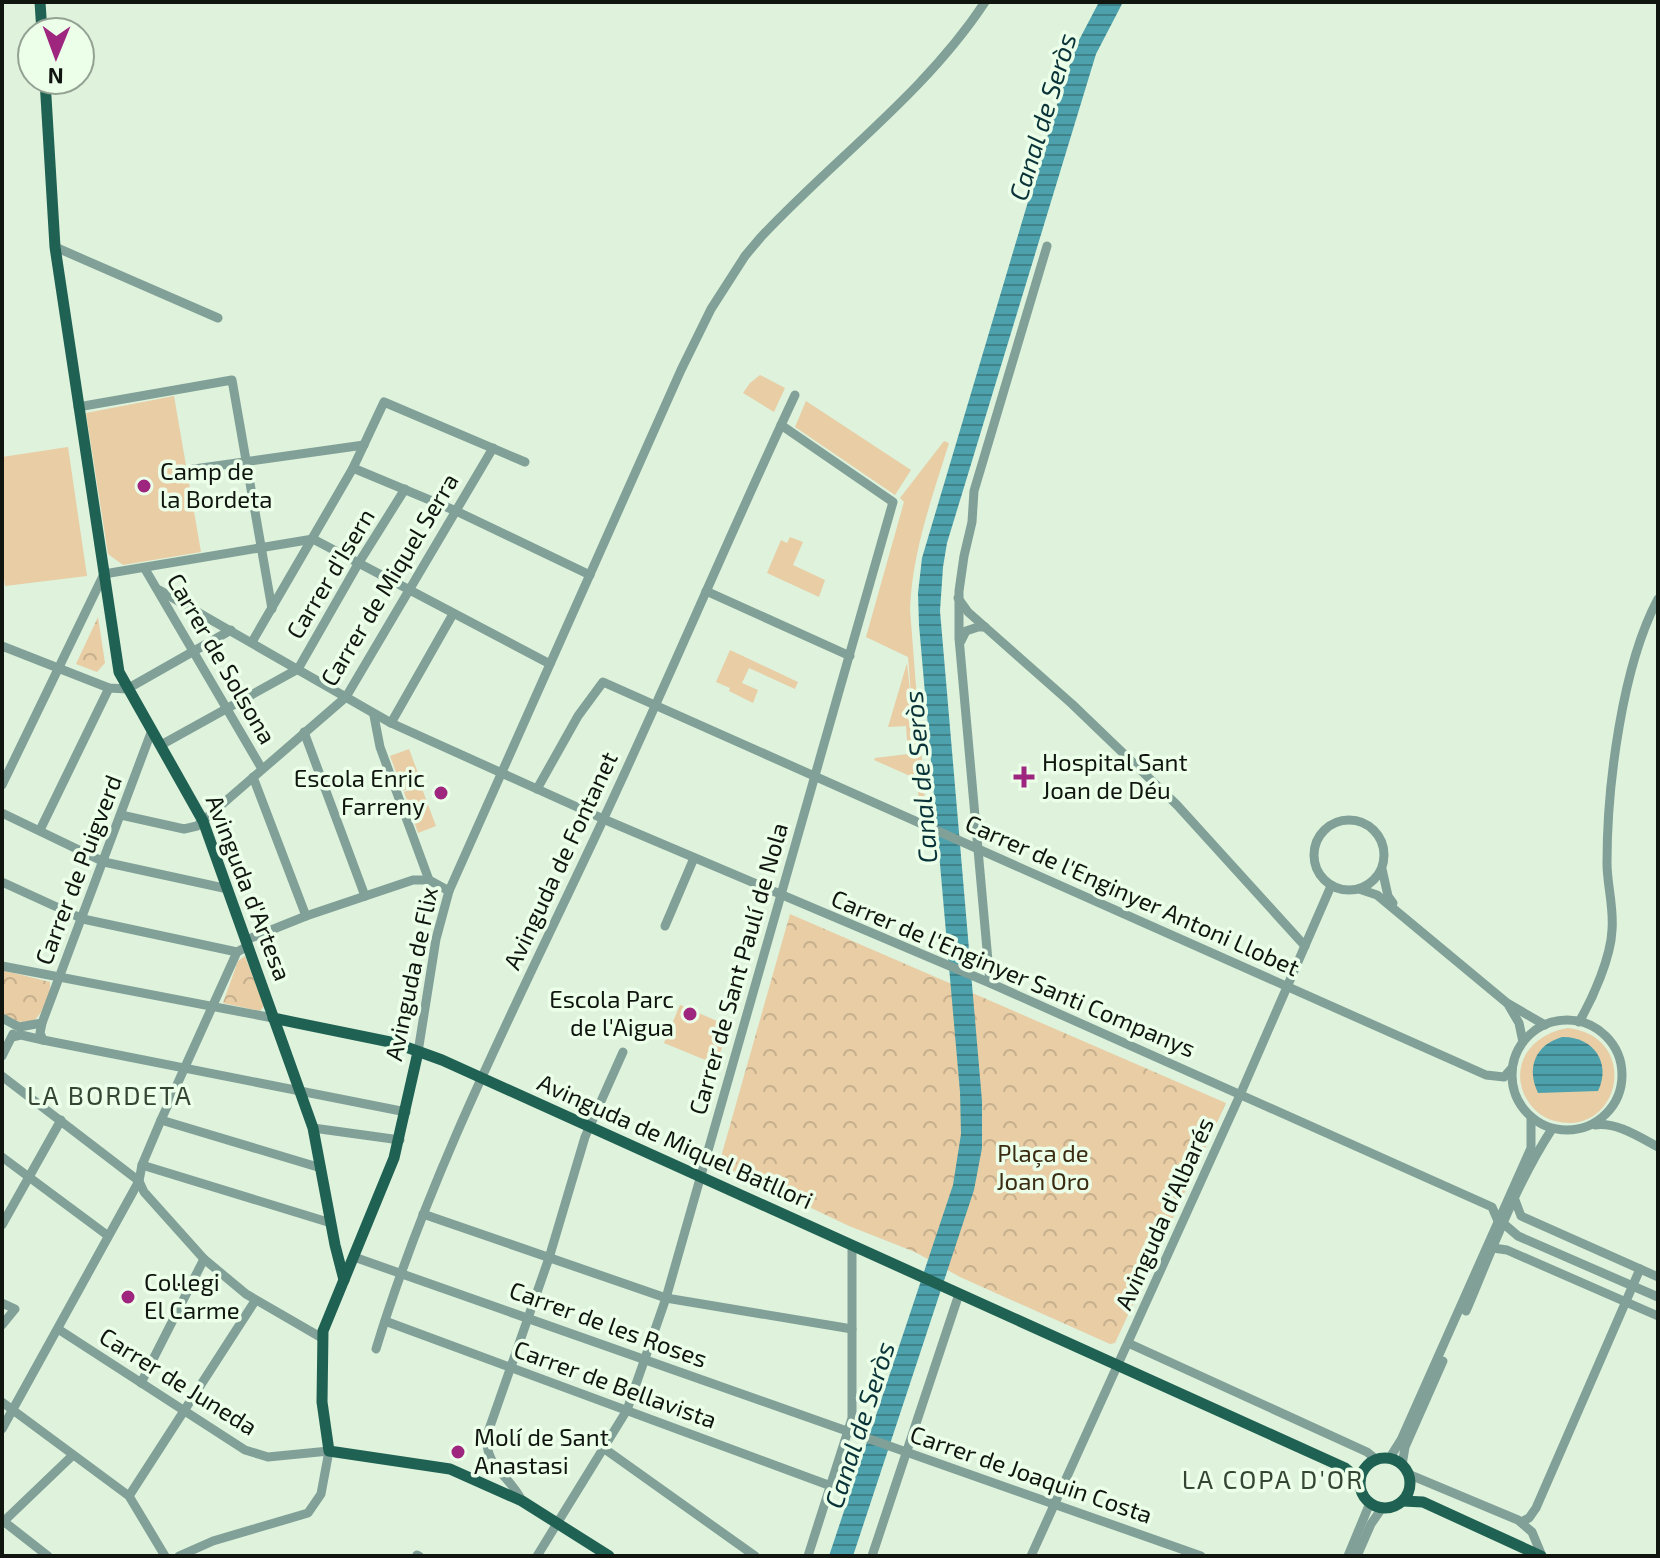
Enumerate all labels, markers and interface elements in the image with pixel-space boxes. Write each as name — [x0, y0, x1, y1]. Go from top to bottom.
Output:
north arrow — [16, 16, 96, 96]
water label: Canal de Seròs — [1001, 29, 1082, 204]
text: N — [47, 64, 64, 90]
place label: Camp de la Bordeta — [160, 456, 273, 513]
street label: Carrer de Miquel Serra — [314, 468, 464, 691]
marker: Camp de la Bordeta — [135, 477, 153, 495]
street label: Carrer d'Isern — [279, 503, 380, 644]
street label: Carrer de Solsona — [162, 568, 283, 749]
water label: Canal de Seròs — [897, 689, 942, 865]
street label: Avinguda de Fontanet — [496, 747, 623, 974]
place label: Hospital Sant Joan de Déu — [1042, 747, 1188, 804]
place label: Escola Enric Farreny — [294, 763, 425, 820]
marker: Hospital Sant Joan de Déu — [1013, 766, 1035, 788]
street label: Carrer de Puigverd — [28, 770, 127, 968]
marker: Escola Enric Farreny — [432, 784, 450, 802]
street label: Avinguda d'Artesa — [201, 791, 298, 984]
street label: Carrer de l'Enginyer Antoni Llobet — [961, 808, 1304, 982]
street label: Carrer de Sant Paulí de Nola — [682, 819, 793, 1118]
street label: Carrer de l'Enginyer Santi Companys — [827, 883, 1200, 1063]
street label: Avinguda de Flix — [378, 884, 443, 1063]
place label: Escola Parc de l'Aigua — [549, 984, 674, 1041]
marker: Escola Parc de l'Aigua — [681, 1005, 699, 1023]
street label: Avinguda de Miquel Batllori — [534, 1067, 818, 1215]
district label: LA BORDETA — [27, 1079, 193, 1110]
street label: Avinguda d'Albarés — [1108, 1113, 1219, 1314]
park label: Plaça de Joan Oro — [996, 1138, 1090, 1195]
place label: Col·legi El Carme — [144, 1267, 240, 1324]
street label: Carrer de les Roses — [506, 1274, 711, 1373]
marker: Col·legi El Carme — [119, 1288, 137, 1306]
street label: Carrer de Juneda — [95, 1321, 263, 1441]
street label: Carrer de Bellavista — [510, 1333, 721, 1434]
water label: Canal de Seròs — [817, 1337, 900, 1512]
street label: Carrer de Joaquin Costa — [907, 1419, 1156, 1529]
place label: Molí de Sant Anastasi — [474, 1422, 609, 1479]
marker: Molí de Sant Anastasi — [449, 1443, 467, 1461]
district label: LA COPA D'OR — [1182, 1463, 1364, 1494]

